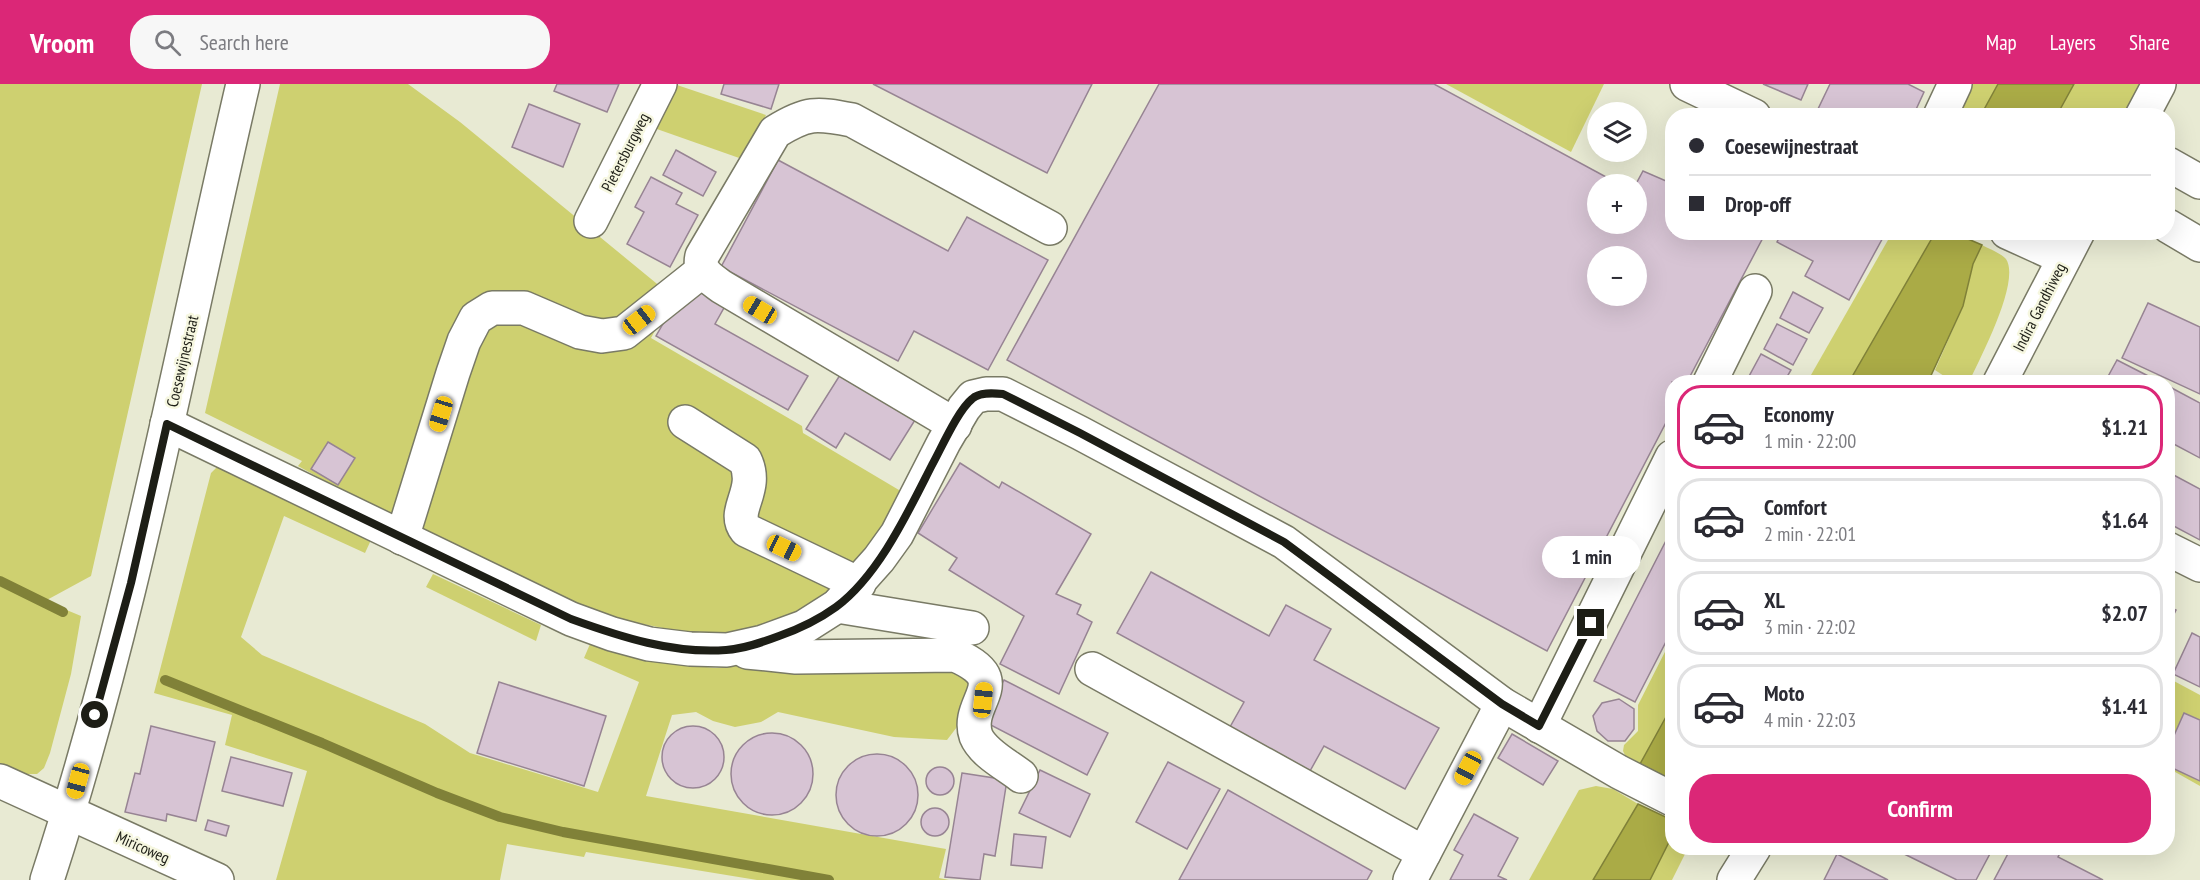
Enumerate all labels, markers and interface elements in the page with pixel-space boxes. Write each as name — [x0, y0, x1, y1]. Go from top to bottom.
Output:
search box — [130, 15, 550, 69]
text: Vroom — [30, 24, 94, 61]
icon: search — [151, 26, 184, 59]
text: Search here — [199, 28, 289, 56]
text: Map — [1986, 29, 2017, 56]
text: Layers — [2050, 29, 2096, 56]
text: Share — [2129, 29, 2170, 56]
map controls — [1587, 102, 1647, 306]
button: layers — [1587, 102, 1647, 162]
street label: Pietersburgweg — [597, 109, 653, 195]
text: Coesewijnestraat — [1725, 132, 1858, 160]
button: + — [1587, 174, 1647, 234]
text: Drop-off — [1725, 190, 1791, 218]
button: − — [1587, 246, 1647, 306]
street label: Indira Gandhiweg — [2008, 259, 2070, 355]
car — [740, 293, 780, 327]
car — [619, 302, 659, 338]
street label: Coesewijnestraat — [162, 313, 202, 409]
car — [427, 394, 455, 434]
icon: car — [1692, 400, 1746, 454]
text: Economy — [1764, 400, 1834, 428]
text: $1.21 — [2101, 413, 2148, 441]
text: 1 min · 22:00 — [1764, 428, 1856, 454]
icon: car — [1692, 493, 1746, 547]
text: Comfort — [1764, 493, 1827, 521]
text: $1.64 — [2101, 506, 2148, 534]
text: 2 min · 22:01 — [1764, 521, 1856, 547]
car — [764, 532, 804, 564]
callout: 1 min — [1542, 536, 1640, 578]
text: 1 min — [1571, 544, 1612, 570]
icon: car — [1692, 586, 1746, 640]
text: XL — [1764, 586, 1785, 614]
text: $2.07 — [2101, 599, 2148, 627]
route end — [1577, 609, 1604, 636]
text: 3 min · 22:02 — [1764, 614, 1856, 640]
icon: car — [1692, 679, 1746, 733]
text: Moto — [1764, 679, 1805, 707]
car — [972, 681, 994, 719]
text: $1.41 — [2101, 692, 2148, 720]
route start — [81, 701, 108, 728]
text: 4 min · 22:03 — [1764, 707, 1856, 733]
car — [1452, 748, 1484, 788]
car — [65, 761, 91, 801]
button: Confirm — [1689, 774, 2151, 843]
street label: Miricoweg — [113, 826, 173, 868]

